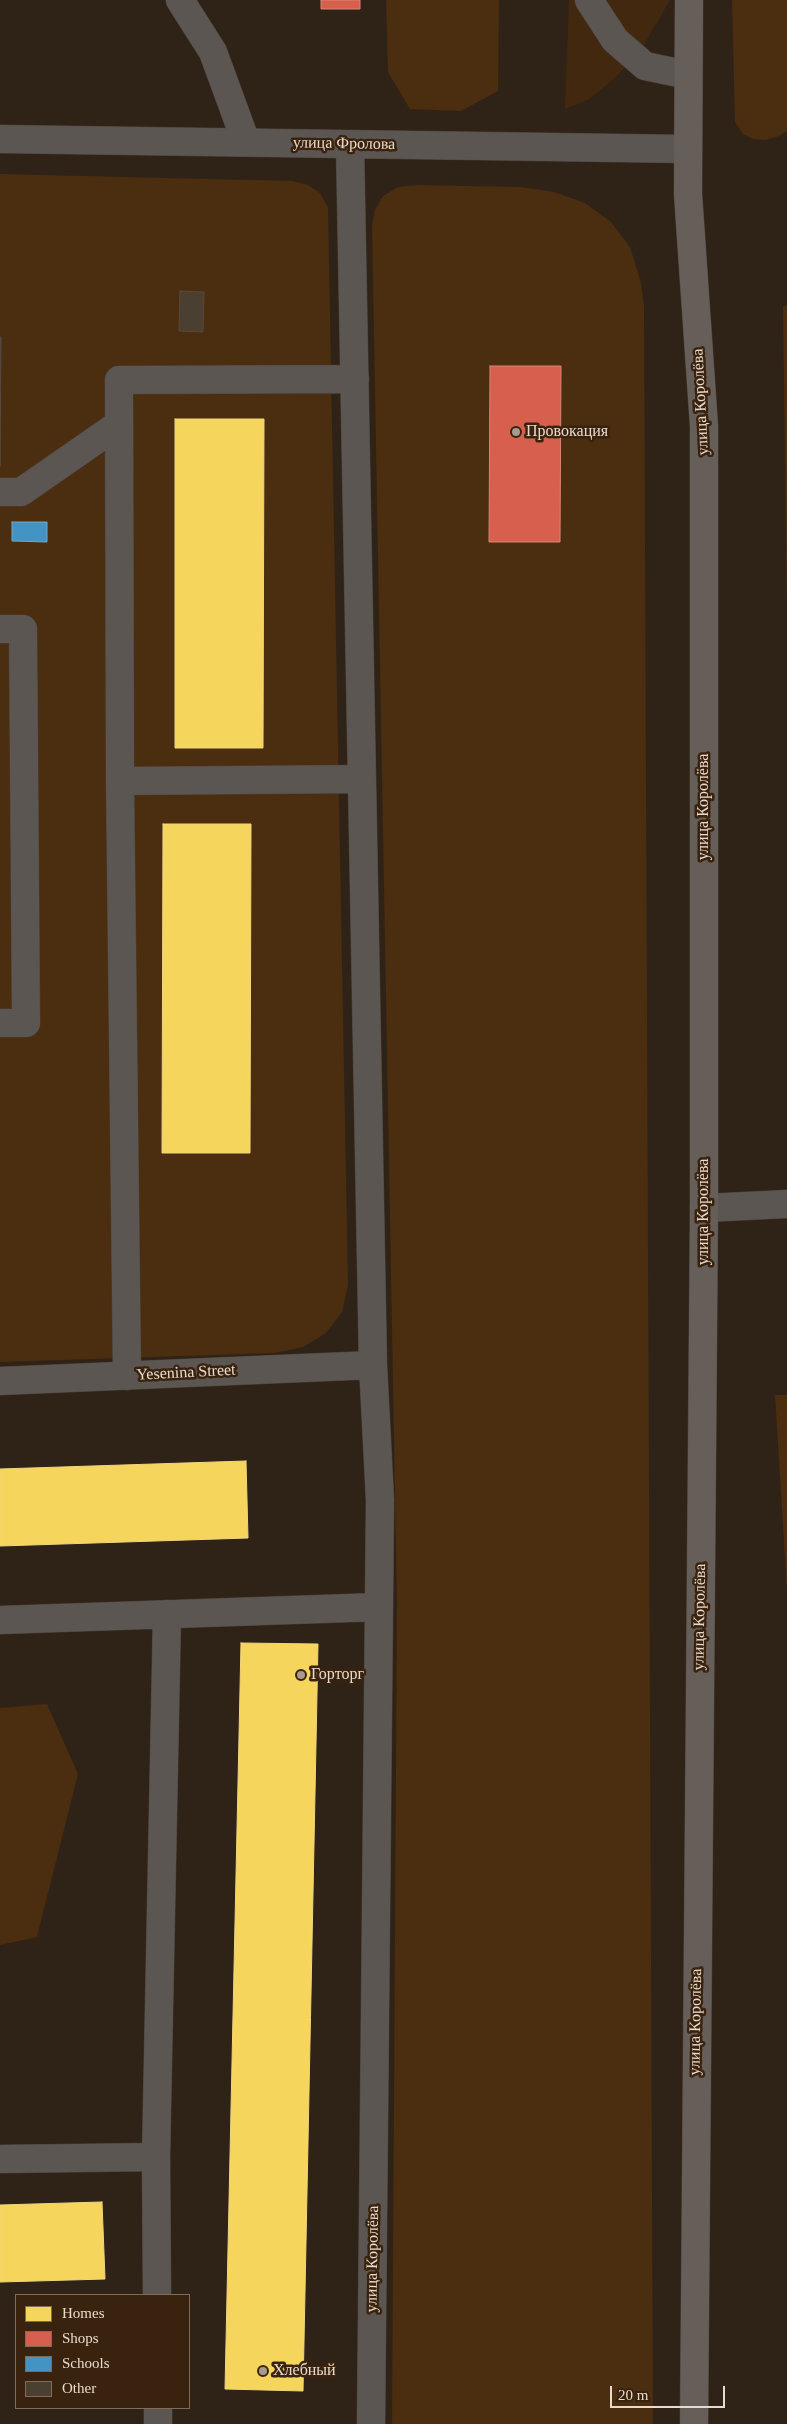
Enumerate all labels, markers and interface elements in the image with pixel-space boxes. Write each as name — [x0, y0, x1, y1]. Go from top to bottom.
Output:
street label: улица Фролова — [293, 134, 395, 154]
street label: улица Королёва — [689, 348, 713, 456]
place label: Провокация — [526, 422, 608, 442]
marker: Провокация — [510, 426, 522, 438]
street label: улица Королёва — [694, 754, 714, 860]
street label: улица Королёва — [694, 1159, 714, 1265]
street label: Yesenina Street — [136, 1361, 236, 1385]
street label: улица Королёва — [689, 1563, 711, 1671]
place label: Горторг — [311, 1665, 364, 1685]
marker: Горторг — [295, 1669, 307, 1681]
street label: улица Королёва — [685, 1968, 707, 2076]
street label: улица Королёва — [362, 2205, 384, 2313]
legend — [15, 2294, 190, 2409]
text: Homes — [62, 2305, 105, 2321]
text: Shops — [62, 2330, 99, 2346]
text: Schools — [62, 2355, 110, 2371]
place label: Хлебный — [273, 2361, 336, 2381]
marker: Хлебный — [257, 2365, 269, 2377]
scale bar — [612, 2376, 727, 2408]
text: Other — [62, 2380, 96, 2396]
text: 20 m — [618, 2387, 648, 2403]

